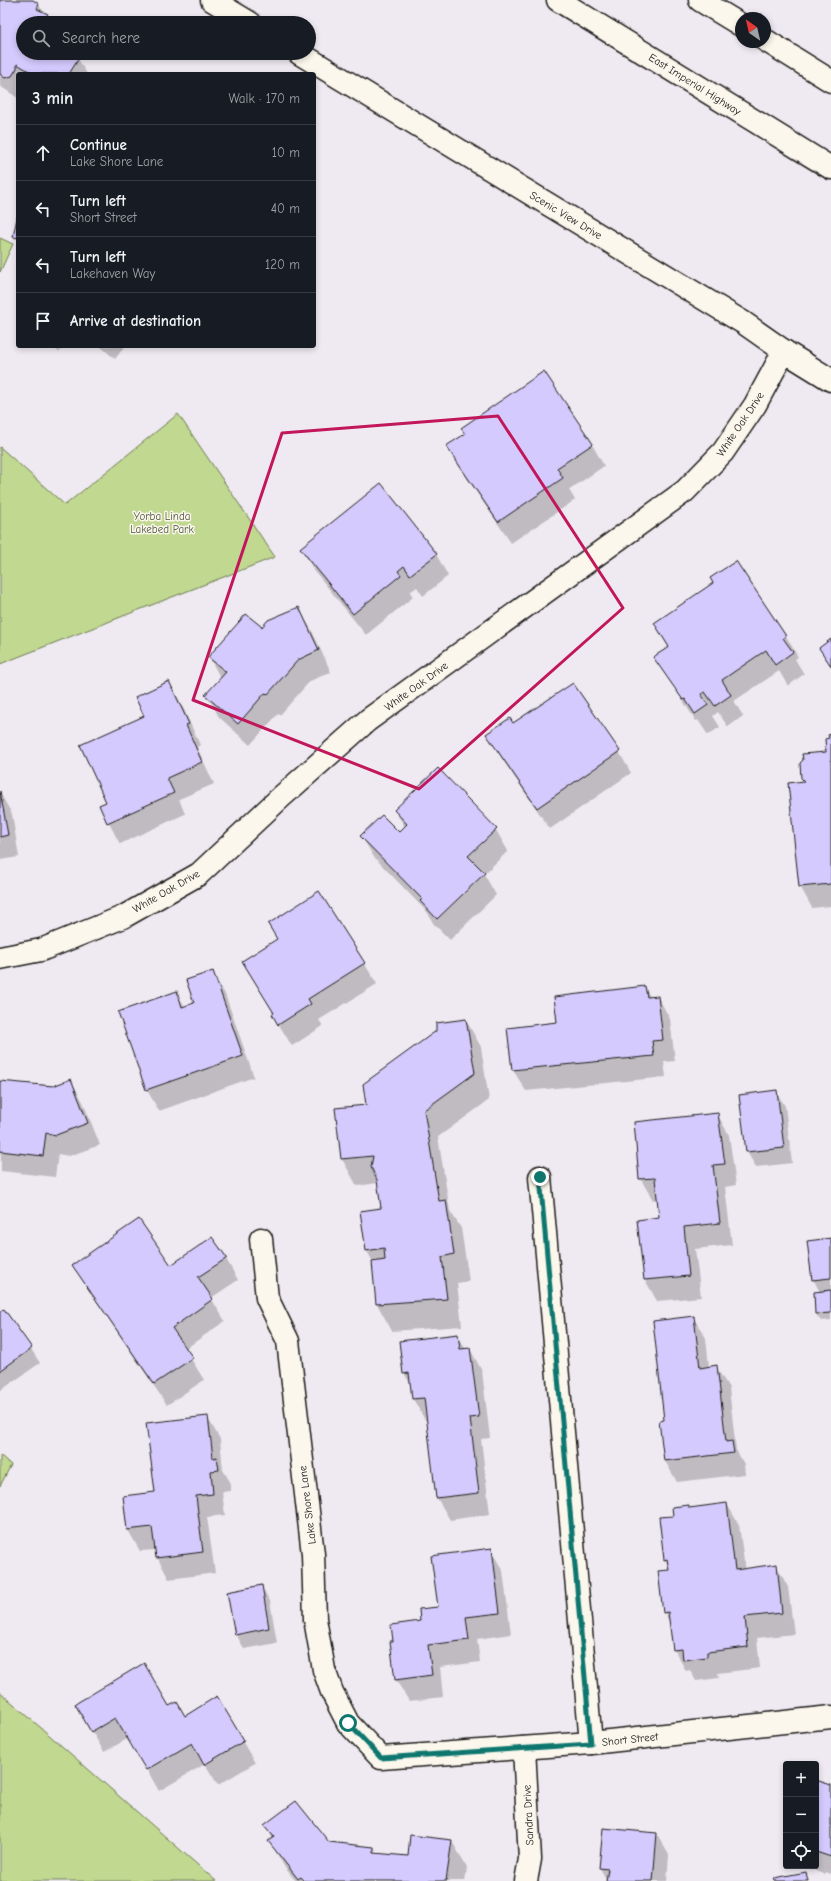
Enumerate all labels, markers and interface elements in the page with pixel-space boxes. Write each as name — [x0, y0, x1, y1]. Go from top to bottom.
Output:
north arrow — [735, 12, 771, 48]
search box — [16, 16, 316, 60]
icon: search — [30, 27, 52, 49]
text: Search here — [62, 29, 140, 47]
street label: East Imperial Highway — [646, 51, 743, 118]
text: 3 min — [32, 89, 73, 108]
text: Walk · 170 m — [228, 91, 300, 106]
text: Continue — [70, 136, 127, 154]
icon: ahead — [32, 142, 54, 164]
text: 10 m — [272, 145, 300, 160]
text: Lake Shore Lane — [70, 154, 163, 169]
street label: Scenic View Drive — [527, 189, 605, 242]
text: Turn left — [70, 192, 126, 210]
icon: left — [32, 198, 54, 220]
text: 40 m — [271, 201, 300, 216]
text: Short Street — [70, 210, 137, 225]
text: Turn left — [70, 248, 126, 266]
icon: left — [32, 254, 54, 276]
text: 120 m — [265, 257, 300, 272]
text: Lakehaven Way — [70, 266, 155, 281]
icon: arrive — [32, 310, 54, 332]
text: Arrive at destination — [70, 312, 201, 330]
street label: White Oak Drive — [714, 389, 767, 459]
park label: Yorba Linda Lakebed Park — [130, 510, 194, 536]
street label: White Oak Drive — [382, 659, 451, 714]
street label: White Oak Drive — [130, 867, 203, 916]
route end — [531, 1168, 549, 1186]
street label: Lake Shore Lane — [296, 1464, 319, 1545]
route start — [339, 1714, 357, 1732]
street label: Short Street — [601, 1730, 660, 1749]
map controls — [783, 1761, 819, 1869]
button: + — [783, 1761, 819, 1797]
street label: Sandra Drive — [520, 1784, 537, 1846]
button: − — [783, 1797, 819, 1833]
button: locate — [783, 1833, 819, 1869]

